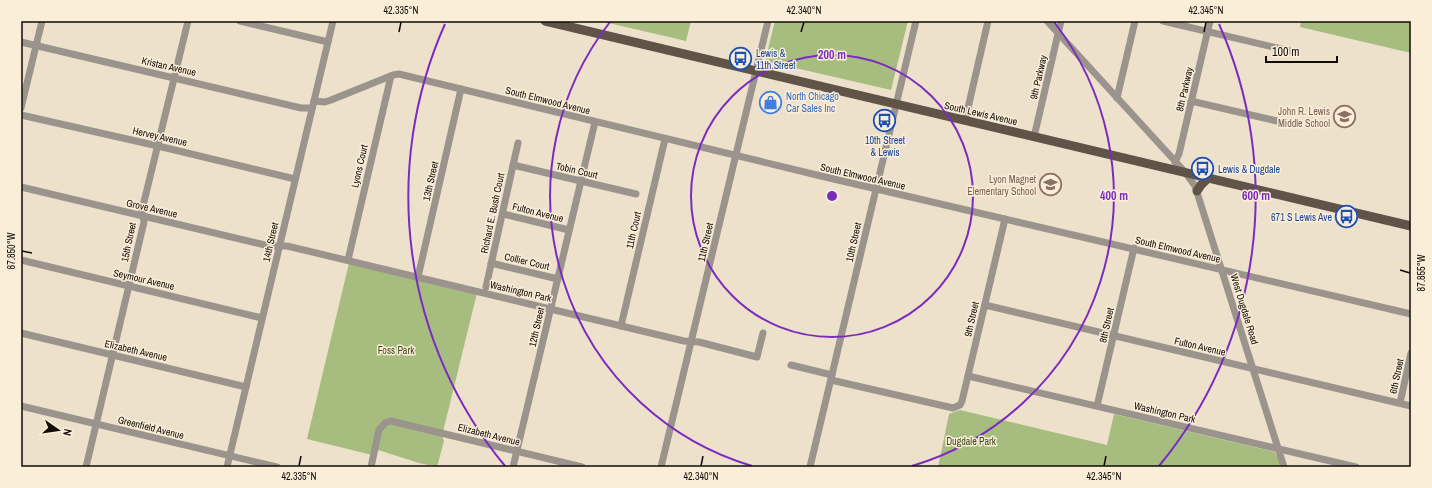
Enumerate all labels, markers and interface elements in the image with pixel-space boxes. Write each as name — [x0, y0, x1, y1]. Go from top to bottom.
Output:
text: 42.335°N — [384, 4, 419, 17]
text: 42.340°N — [787, 4, 822, 17]
text: 42.345°N — [1189, 4, 1224, 17]
scale bar — [1266, 38, 1337, 64]
text: 100 m — [1272, 44, 1299, 60]
bus stop icon: Lewis & 11th Street — [728, 46, 754, 72]
place label: Lewis & 11th Street — [756, 47, 796, 72]
text: 200 m — [818, 47, 846, 63]
street label: 9th Parkway — [1027, 53, 1050, 101]
street label: Kristan Avenue — [140, 54, 198, 79]
street label: 8th Parkway — [1173, 65, 1196, 113]
street label: South Elmwood Avenue — [504, 84, 592, 117]
shop icon: North Chicago Car Sales Inc — [758, 89, 784, 115]
place label: North Chicago Car Sales Inc — [786, 90, 839, 115]
street label: South Lewis Avenue — [943, 99, 1019, 128]
school or university icon: John R. Lewis Middle School — [1332, 104, 1358, 130]
place label: John R. Lewis Middle School — [1278, 105, 1330, 130]
bus stop icon: 10th Street & Lewis — [872, 107, 898, 133]
street label: Hervey Avenue — [131, 124, 189, 149]
place label: 10th Street & Lewis — [865, 134, 906, 159]
street label: Lyons Court — [348, 143, 371, 189]
bus stop icon: Lewis & Dugdale — [1190, 156, 1216, 182]
street label: 13th Street — [420, 159, 441, 202]
street label: Tobin Court — [555, 159, 600, 182]
street label: South Elmwood Avenue — [819, 160, 907, 193]
place label: Lewis & Dugdale — [1218, 163, 1280, 176]
street label: Richard E. Bush Court — [478, 171, 508, 255]
school or university icon: Lyon Magnet Elementary School — [1038, 172, 1064, 198]
place label: Lyon Magnet Elementary School — [967, 173, 1037, 198]
text: 400 m — [1100, 188, 1128, 204]
text: 600 m — [1242, 188, 1270, 204]
centre of rings — [825, 189, 839, 203]
street label: Grove Avenue — [125, 196, 179, 221]
street label: Fulton Avenue — [511, 200, 565, 225]
bus stop icon: 671 S Lewis Ave — [1334, 204, 1360, 230]
street label: 11th Court — [623, 210, 644, 250]
place label: 671 S Lewis Ave — [1271, 211, 1332, 224]
street label: 15th Street — [118, 220, 139, 263]
street label: 14th Street — [260, 220, 281, 263]
street label: 10th Street — [843, 220, 864, 263]
street label: 11th Street — [695, 221, 716, 263]
text: 87.850°W — [5, 232, 18, 269]
street label: South Elmwood Avenue — [1134, 233, 1222, 266]
street label: Collier Court — [503, 250, 551, 273]
text: 87.855°W — [1415, 254, 1428, 291]
street label: Seymour Avenue — [112, 266, 176, 293]
street label: West Dugdale Road — [1228, 272, 1261, 346]
street label: Washington Park — [489, 278, 554, 305]
street label: 9th Street — [961, 300, 982, 338]
street label: 12th Street — [526, 305, 547, 348]
street label: 8th Street — [1096, 306, 1117, 344]
street label: Fulton Avenue — [1173, 334, 1227, 359]
street label: Elizabeth Avenue — [103, 337, 169, 364]
park label: Foss Park — [378, 344, 415, 357]
street label: 6th Street — [1386, 357, 1407, 395]
street label: Washington Park — [1133, 399, 1198, 426]
north arrow — [38, 410, 78, 450]
street label: Greenfield Avenue — [116, 413, 186, 442]
street label: Elizabeth Avenue — [456, 420, 522, 449]
text: N — [60, 428, 75, 437]
park label: Dugdale Park — [946, 435, 997, 448]
text: 42.335°N — [282, 470, 317, 483]
text: 42.340°N — [684, 470, 719, 483]
text: 42.345°N — [1087, 470, 1122, 483]

